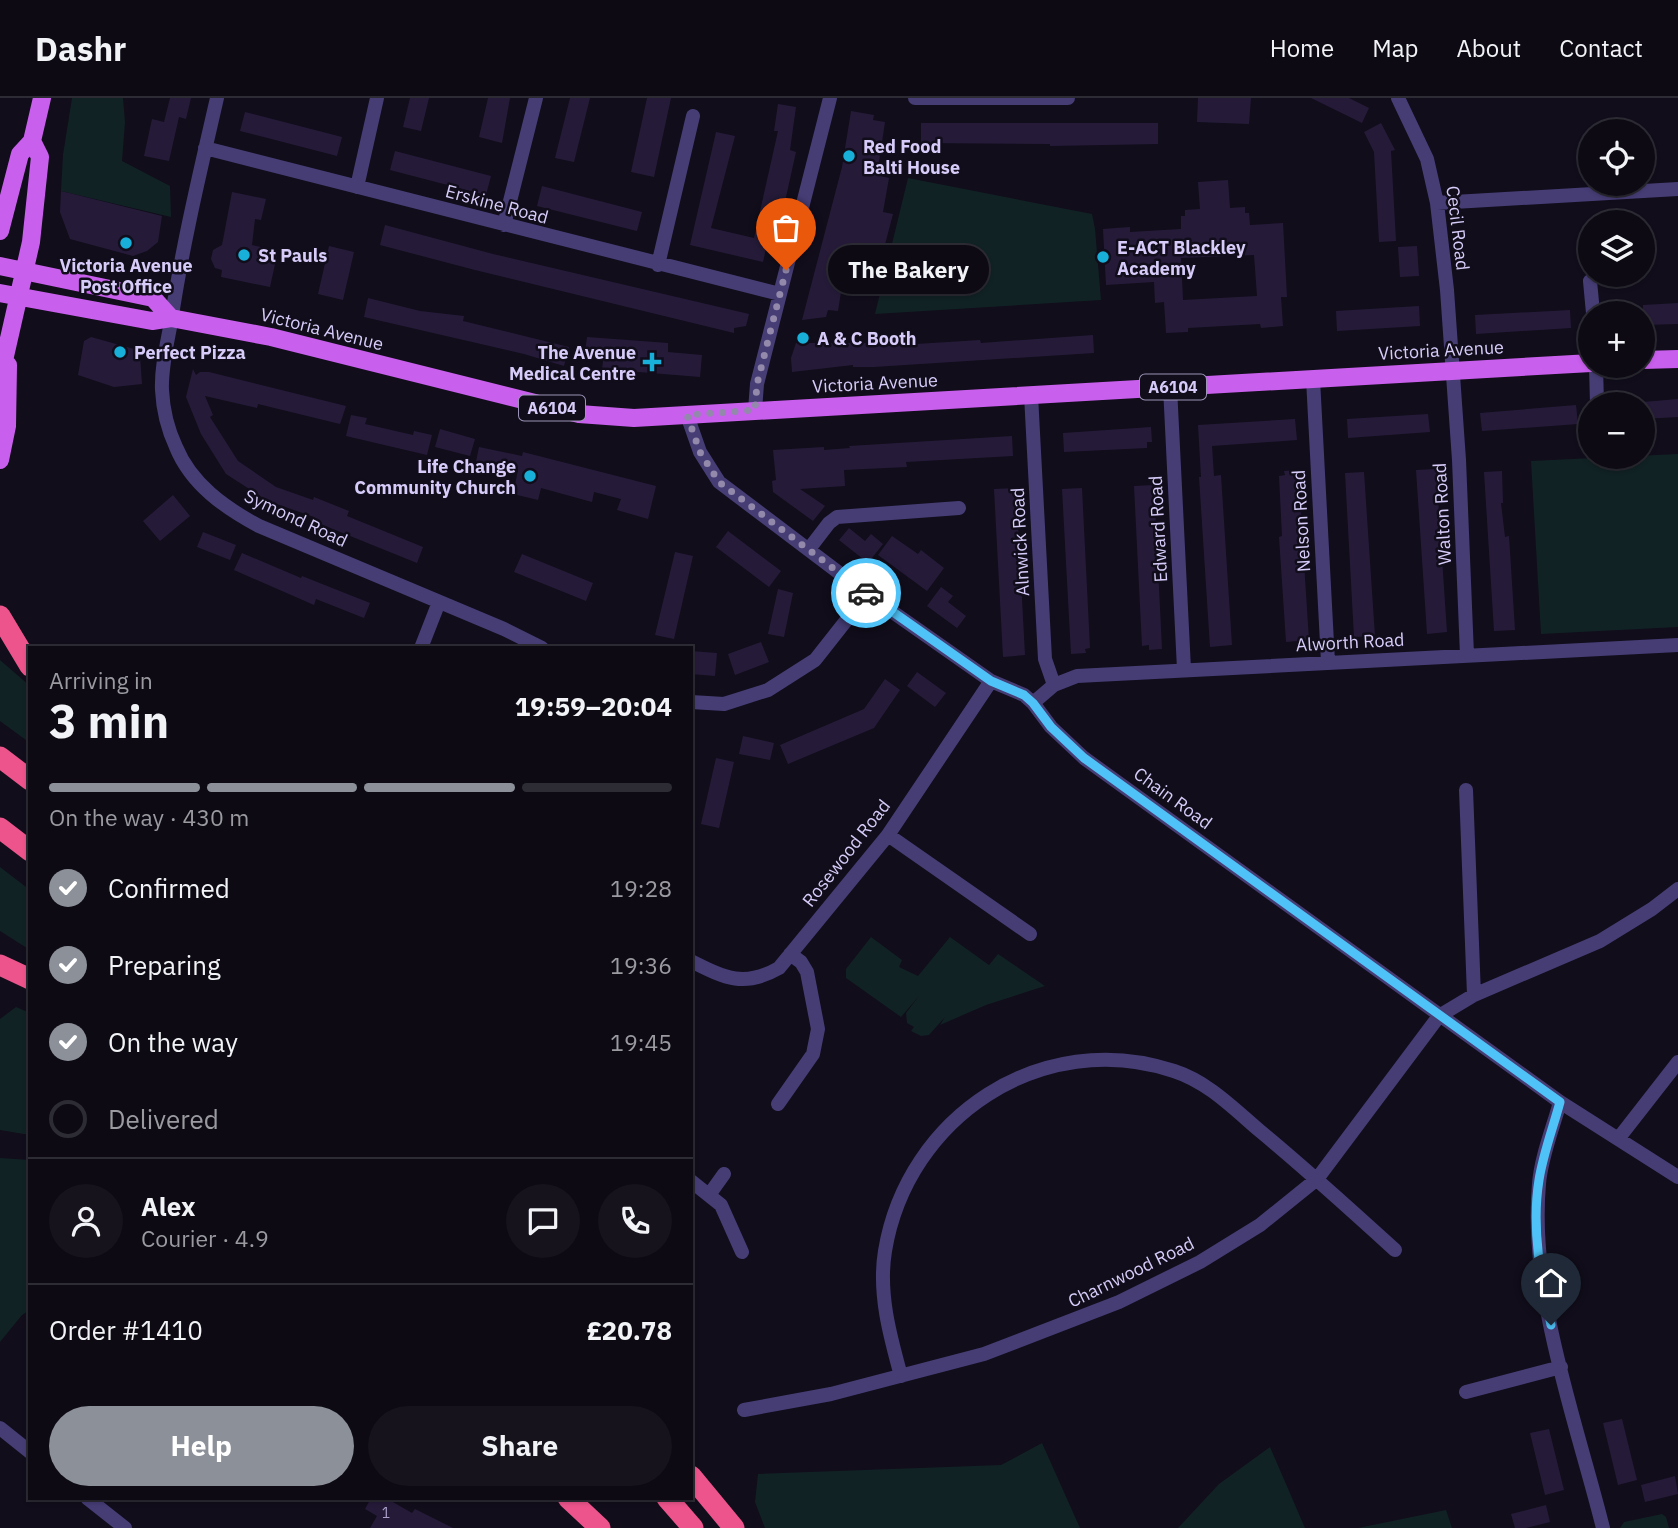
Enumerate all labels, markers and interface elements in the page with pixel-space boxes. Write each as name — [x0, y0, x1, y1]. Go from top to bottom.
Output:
text: Dashr — [35, 27, 126, 70]
text: Home — [1270, 32, 1334, 64]
text: Map — [1372, 32, 1418, 64]
text: About — [1456, 32, 1521, 64]
text: Contact — [1559, 32, 1643, 64]
map controls — [1578, 119, 1655, 469]
button: locate — [1578, 119, 1655, 196]
place label: Red Food Balti House — [863, 135, 960, 179]
marker: Red Food Balti House — [841, 148, 857, 164]
street label: Erskine Road — [443, 179, 551, 229]
street label: Cecil Road — [1441, 184, 1475, 272]
pin — [756, 198, 816, 270]
icon: bag — [767, 209, 805, 247]
button: layers — [1578, 210, 1655, 287]
marker: Victoria Avenue Post Office — [118, 235, 134, 251]
place label: E-ACT Blackley Academy — [1117, 236, 1246, 280]
place label: St Pauls — [258, 244, 327, 267]
callout: The Bakery — [828, 246, 989, 294]
marker: St Pauls — [236, 247, 252, 263]
marker: E-ACT Blackley Academy — [1095, 249, 1111, 265]
place label: Victoria Avenue Post Office — [59, 254, 193, 298]
text: The Bakery — [848, 254, 969, 284]
button: + — [1578, 301, 1655, 378]
street label: Victoria Avenue — [258, 303, 386, 355]
place label: A & C Booth — [817, 327, 917, 350]
marker: A & C Booth — [795, 330, 811, 346]
street label: Victoria Avenue — [1378, 335, 1505, 365]
place label: Perfect Pizza — [134, 341, 246, 364]
place label: The Avenue Medical Centre — [509, 341, 636, 385]
marker: Perfect Pizza — [112, 344, 128, 360]
marker: The Avenue Medical Centre — [642, 352, 662, 372]
street label: Victoria Avenue — [812, 368, 939, 398]
road number: A6104 — [1140, 374, 1206, 400]
button: − — [1578, 392, 1655, 469]
road number: A6104 — [519, 396, 585, 420]
place label: Life Change Community Church — [354, 455, 516, 499]
street label: Walton Road — [1428, 462, 1456, 566]
marker: Life Change Community Church — [522, 468, 538, 484]
street label: Nelson Road — [1287, 469, 1315, 573]
street label: Edward Road — [1144, 475, 1172, 583]
street label: Symond Road — [241, 484, 351, 552]
street label: Alnwick Road — [1006, 487, 1034, 597]
courier — [831, 558, 901, 628]
icon: car — [847, 574, 885, 612]
street label: Alworth Road — [1295, 628, 1405, 656]
text: Arriving in — [49, 665, 153, 695]
text: 19:59–20:04 — [515, 689, 672, 723]
text: 3 min — [49, 691, 169, 751]
street label: Chain Road — [1129, 762, 1217, 834]
street label: Rosewood Road — [797, 795, 895, 911]
text: On the way · 430 m — [49, 802, 249, 832]
icon: check — [49, 869, 87, 907]
text: Confirmed — [108, 871, 230, 905]
text: 19:28 — [610, 873, 672, 903]
icon: check — [49, 946, 87, 984]
text: Preparing — [108, 948, 221, 982]
text: 19:36 — [610, 950, 672, 980]
icon: check — [49, 1023, 87, 1061]
text: On the way — [108, 1025, 238, 1059]
text: 19:45 — [610, 1027, 672, 1057]
text: Delivered — [108, 1102, 219, 1136]
button: person — [49, 1184, 123, 1258]
button: chat — [506, 1184, 580, 1258]
button: phone — [598, 1184, 672, 1258]
text: Alex — [141, 1189, 195, 1223]
text: Courier · 4.9 — [141, 1223, 269, 1253]
street label: Charnwood Road — [1064, 1231, 1198, 1313]
pin — [1521, 1253, 1581, 1325]
icon: home — [1532, 1264, 1570, 1302]
text: Order #1410 — [49, 1313, 203, 1347]
text: £20.78 — [586, 1313, 672, 1347]
button: Help — [49, 1406, 354, 1486]
button: Share — [368, 1406, 672, 1486]
house number: 1 — [382, 1504, 390, 1522]

